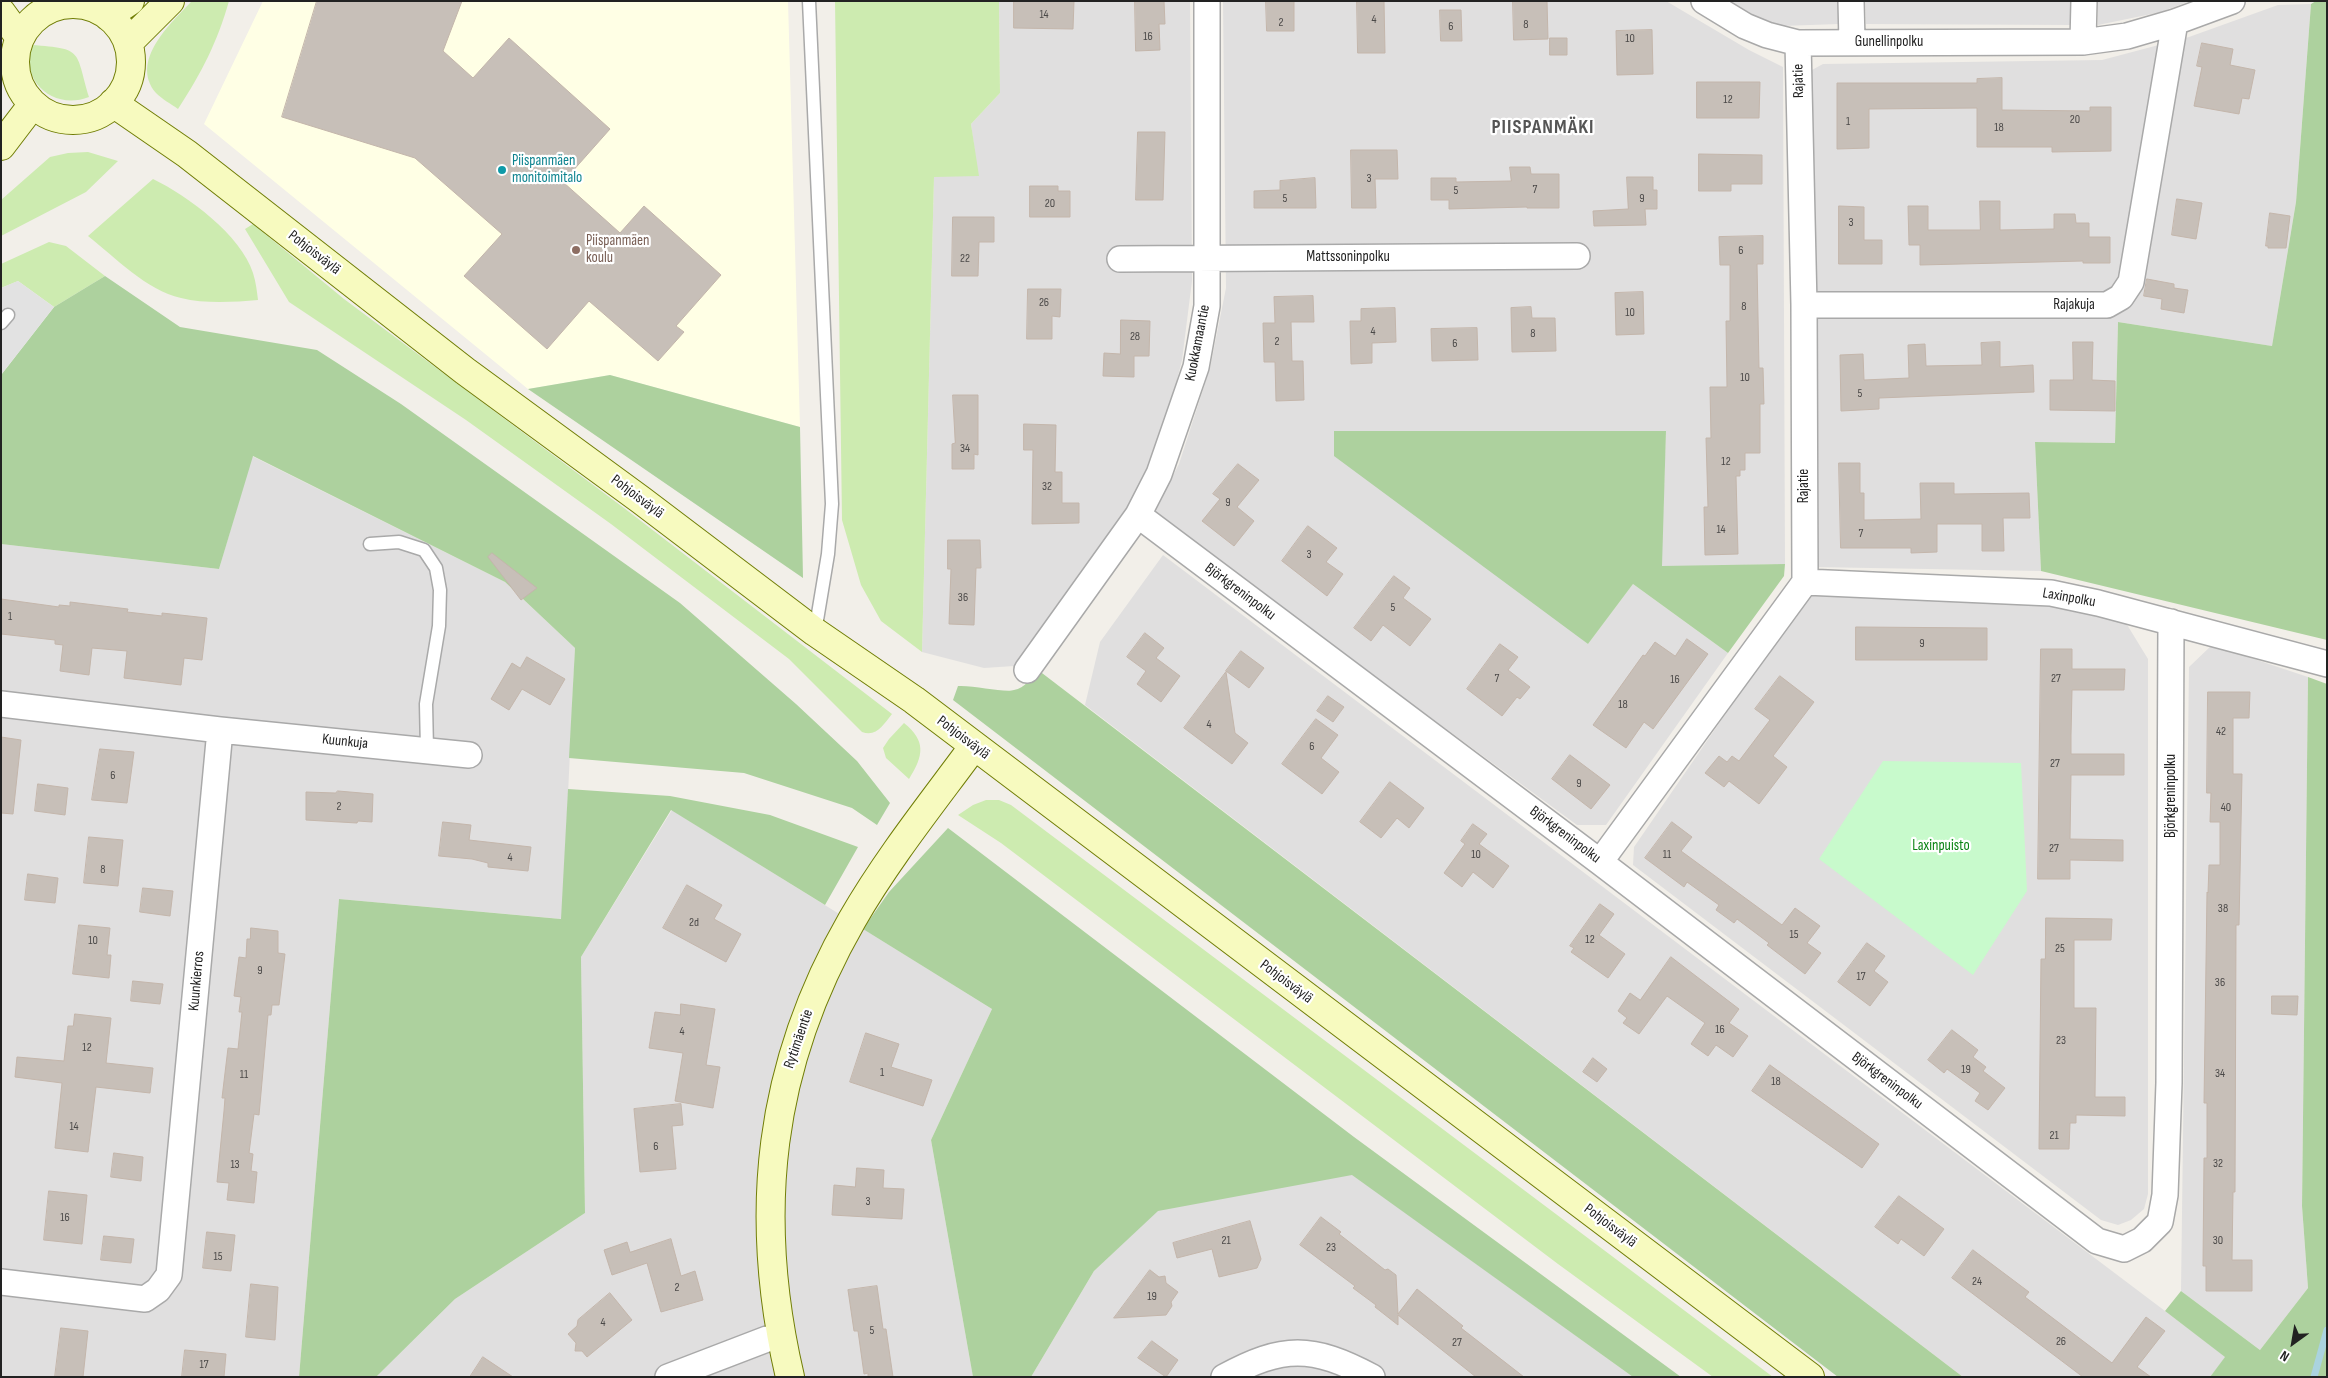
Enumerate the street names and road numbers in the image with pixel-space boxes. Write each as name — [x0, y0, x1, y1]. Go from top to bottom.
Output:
street label: Gunellinpolku — [1855, 33, 1923, 51]
street label: Rajatie — [1790, 64, 1808, 98]
street label: Pohjoisväylä — [284, 227, 344, 279]
street label: Mattssoninpolku — [1306, 248, 1390, 266]
street label: Rajakuja — [2053, 296, 2095, 314]
street label: Kuokkamaantie — [1182, 303, 1214, 383]
street label: Rajatie — [1795, 469, 1813, 503]
street label: Pohjoisväylä — [607, 471, 667, 523]
street label: Björkgreninpolku — [1201, 559, 1279, 625]
street label: Laxinpolku — [2041, 585, 2097, 611]
street label: Pohjoisväylä — [933, 712, 993, 764]
street label: Kuunkuja — [321, 731, 369, 753]
street label: Björkgreninpolku — [2162, 754, 2180, 838]
street label: Björkgreninpolku — [1526, 802, 1604, 868]
street label: Kuunkierros — [185, 950, 209, 1012]
street label: Pohjoisväylä — [1256, 956, 1316, 1008]
street label: Rytimäentie — [781, 1007, 817, 1071]
street label: Björkgreninpolku — [1848, 1048, 1926, 1114]
street label: Pohjoisväylä — [1580, 1200, 1640, 1252]

